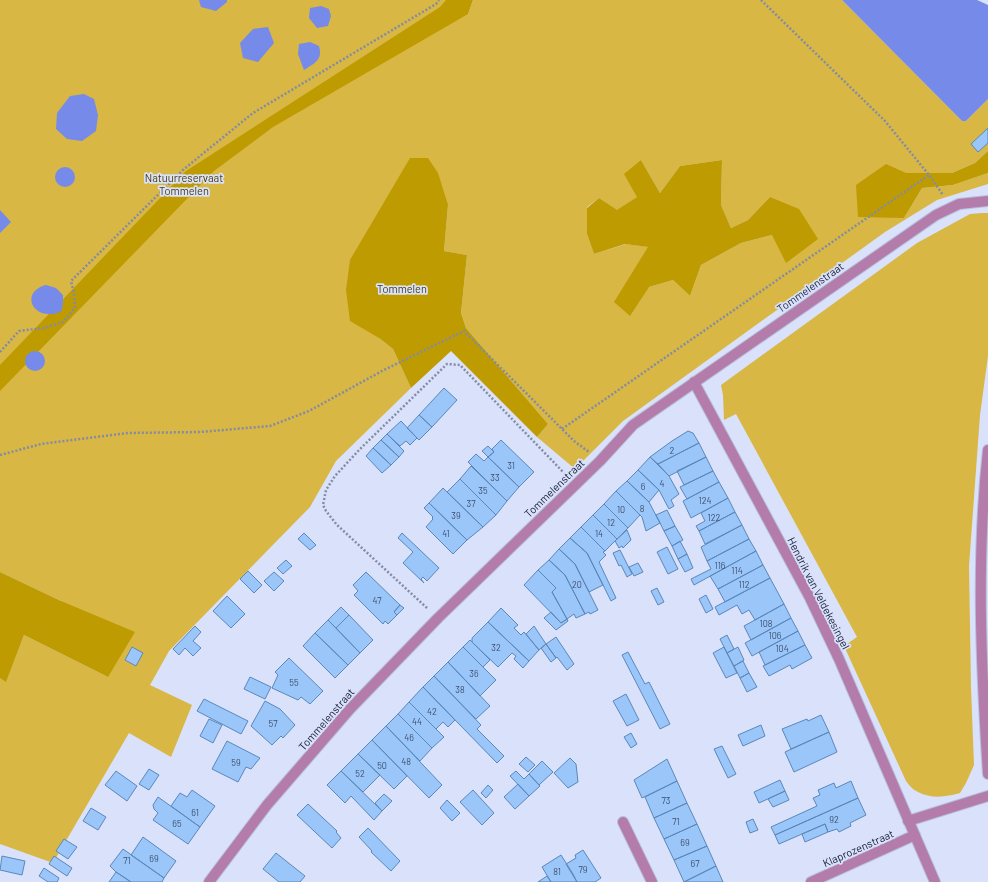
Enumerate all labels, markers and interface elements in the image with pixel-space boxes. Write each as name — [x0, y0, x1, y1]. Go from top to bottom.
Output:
park label: Natuurreservaat Tommelen — [145, 171, 223, 197]
street label: Tommelenstraat — [774, 259, 846, 315]
park label: Tommelen — [377, 282, 427, 295]
house number: 2 — [670, 445, 675, 456]
street label: Tommelenstraat — [521, 456, 587, 520]
house number: 31 — [507, 460, 515, 471]
house number: 33 — [490, 472, 500, 483]
house number: 4 — [660, 478, 665, 489]
house number: 6 — [641, 481, 646, 492]
house number: 35 — [478, 485, 488, 496]
house number: 124 — [699, 495, 712, 506]
house number: 37 — [467, 498, 476, 509]
house number: 8 — [640, 503, 645, 514]
house number: 10 — [617, 504, 625, 515]
house number: 39 — [451, 510, 461, 521]
house number: 122 — [708, 512, 721, 523]
house number: 12 — [607, 517, 615, 528]
house number: 41 — [442, 528, 450, 539]
house number: 14 — [595, 528, 603, 539]
street label: Hendrik van Veldekesingel — [785, 535, 853, 651]
house number: 116 — [715, 560, 726, 571]
house number: 114 — [731, 565, 743, 576]
house number: 20 — [572, 579, 582, 590]
house number: 112 — [738, 579, 750, 590]
house number: 47 — [373, 595, 382, 606]
house number: 108 — [760, 618, 773, 629]
house number: 106 — [769, 630, 782, 641]
house number: 32 — [491, 642, 501, 653]
house number: 104 — [775, 643, 789, 654]
house number: 36 — [469, 668, 479, 679]
house number: 55 — [289, 677, 299, 688]
house number: 38 — [455, 684, 465, 695]
street label: Tommelenstraat — [295, 685, 357, 753]
house number: 42 — [427, 706, 437, 717]
house number: 44 — [412, 716, 422, 727]
house number: 57 — [269, 718, 278, 729]
house number: 46 — [404, 732, 414, 743]
house number: 48 — [401, 756, 411, 767]
house number: 59 — [231, 757, 241, 768]
house number: 50 — [377, 760, 387, 771]
house number: 52 — [355, 768, 365, 779]
house number: 73 — [662, 795, 671, 806]
house number: 61 — [191, 807, 199, 818]
house number: 92 — [829, 814, 839, 825]
house number: 71 — [672, 816, 680, 827]
house number: 65 — [172, 818, 182, 829]
street label: Klaprozenstraat — [821, 827, 895, 869]
house number: 69 — [680, 837, 690, 848]
house number: 69 — [149, 853, 159, 864]
house number: 71 — [123, 855, 131, 866]
house number: 67 — [691, 858, 700, 869]
house number: 79 — [579, 864, 588, 875]
house number: 81 — [553, 866, 561, 877]

